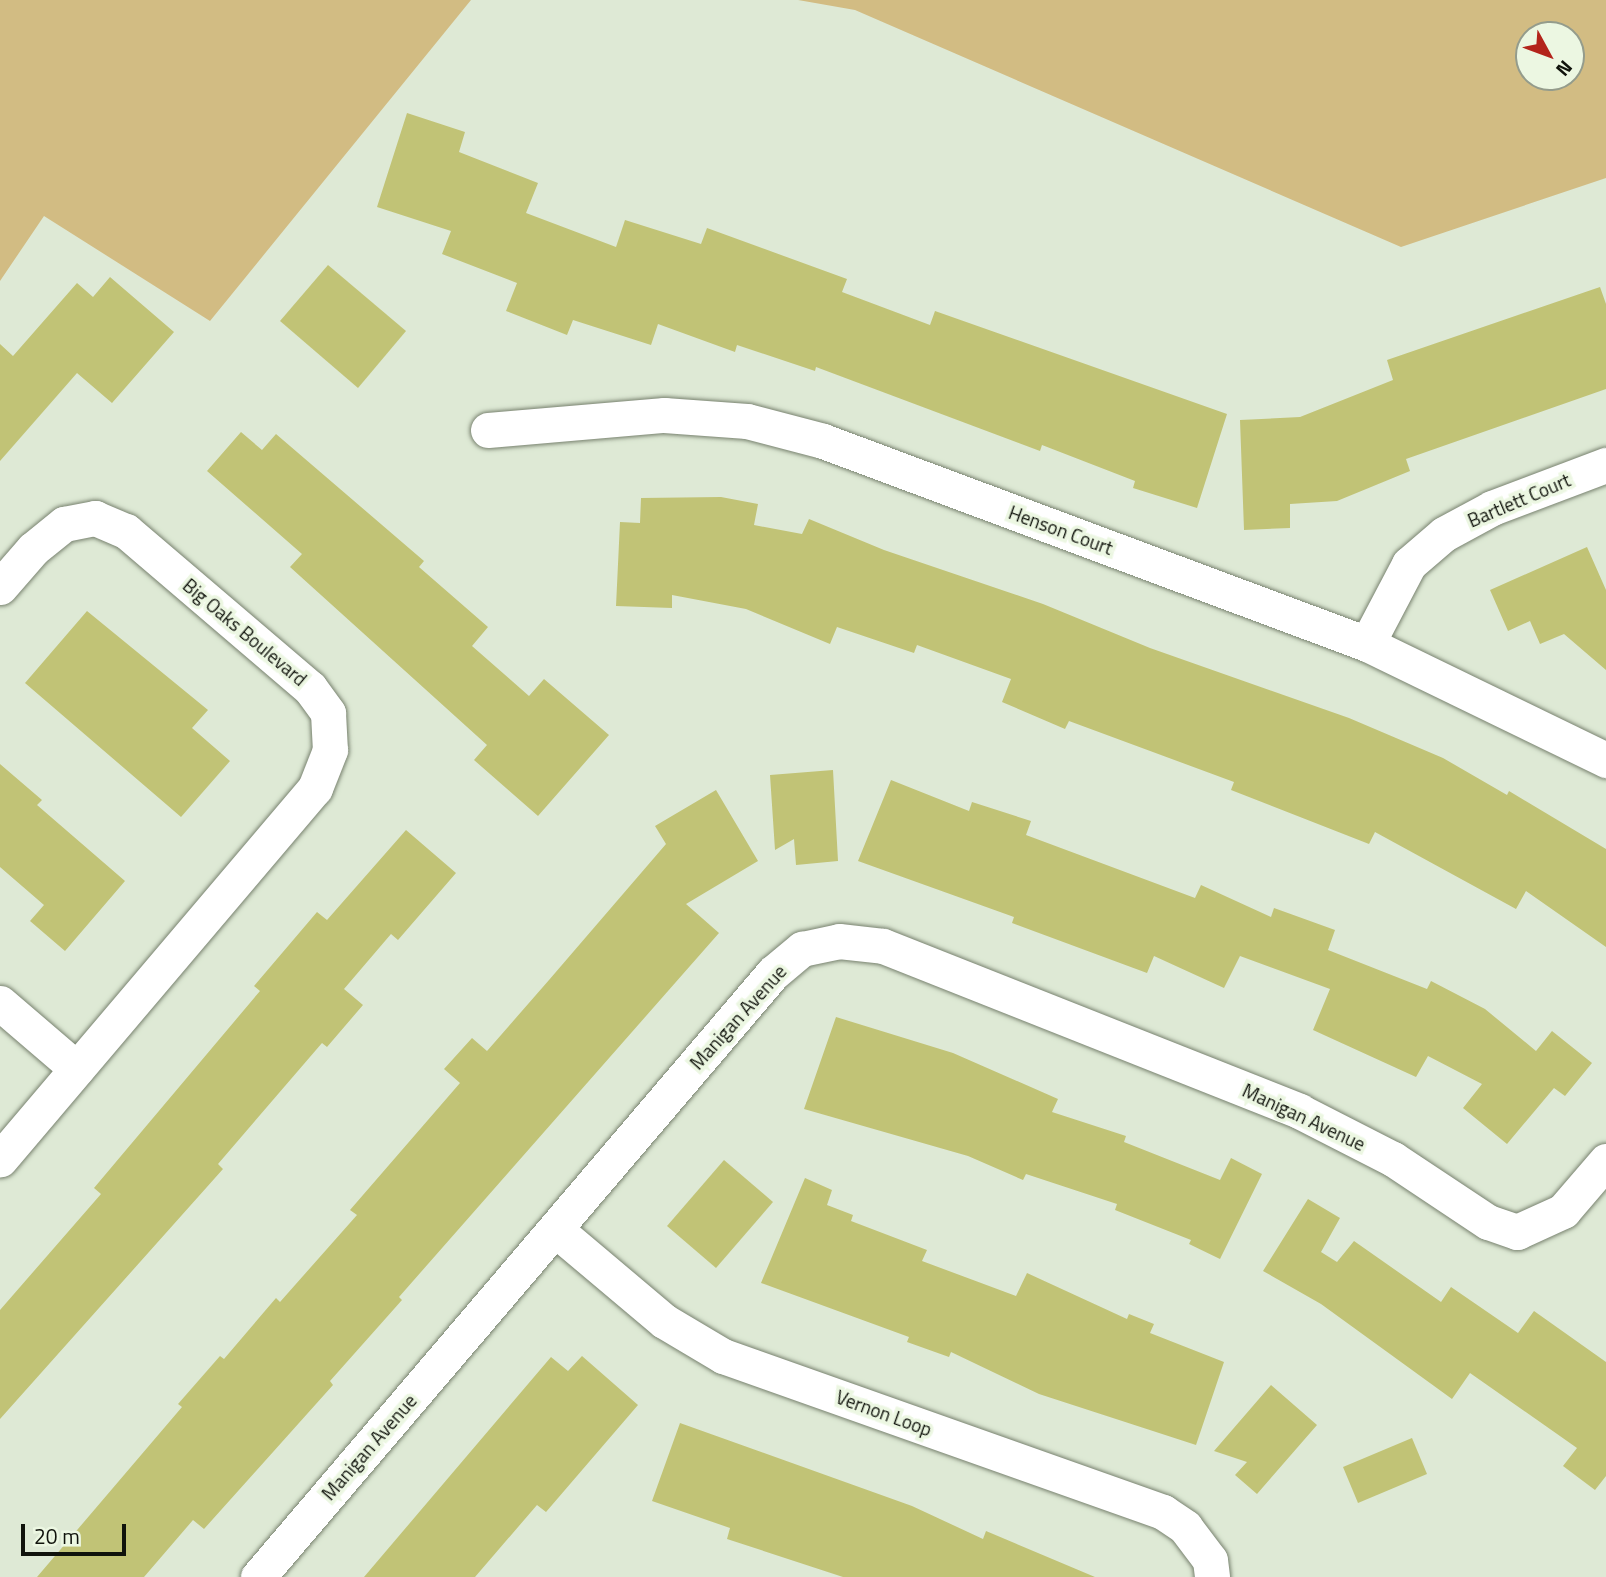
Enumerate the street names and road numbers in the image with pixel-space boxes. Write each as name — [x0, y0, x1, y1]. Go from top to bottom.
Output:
street label: Bartlett Court — [1464, 468, 1574, 532]
street label: Henson Court — [1006, 501, 1116, 559]
street label: Big Oaks Boulevard — [178, 574, 312, 690]
street label: Manigan Avenue — [685, 960, 791, 1074]
street label: Manigan Avenue — [1239, 1079, 1369, 1155]
street label: Vernon Loop — [833, 1385, 935, 1441]
street label: Manigan Avenue — [317, 1389, 421, 1505]

